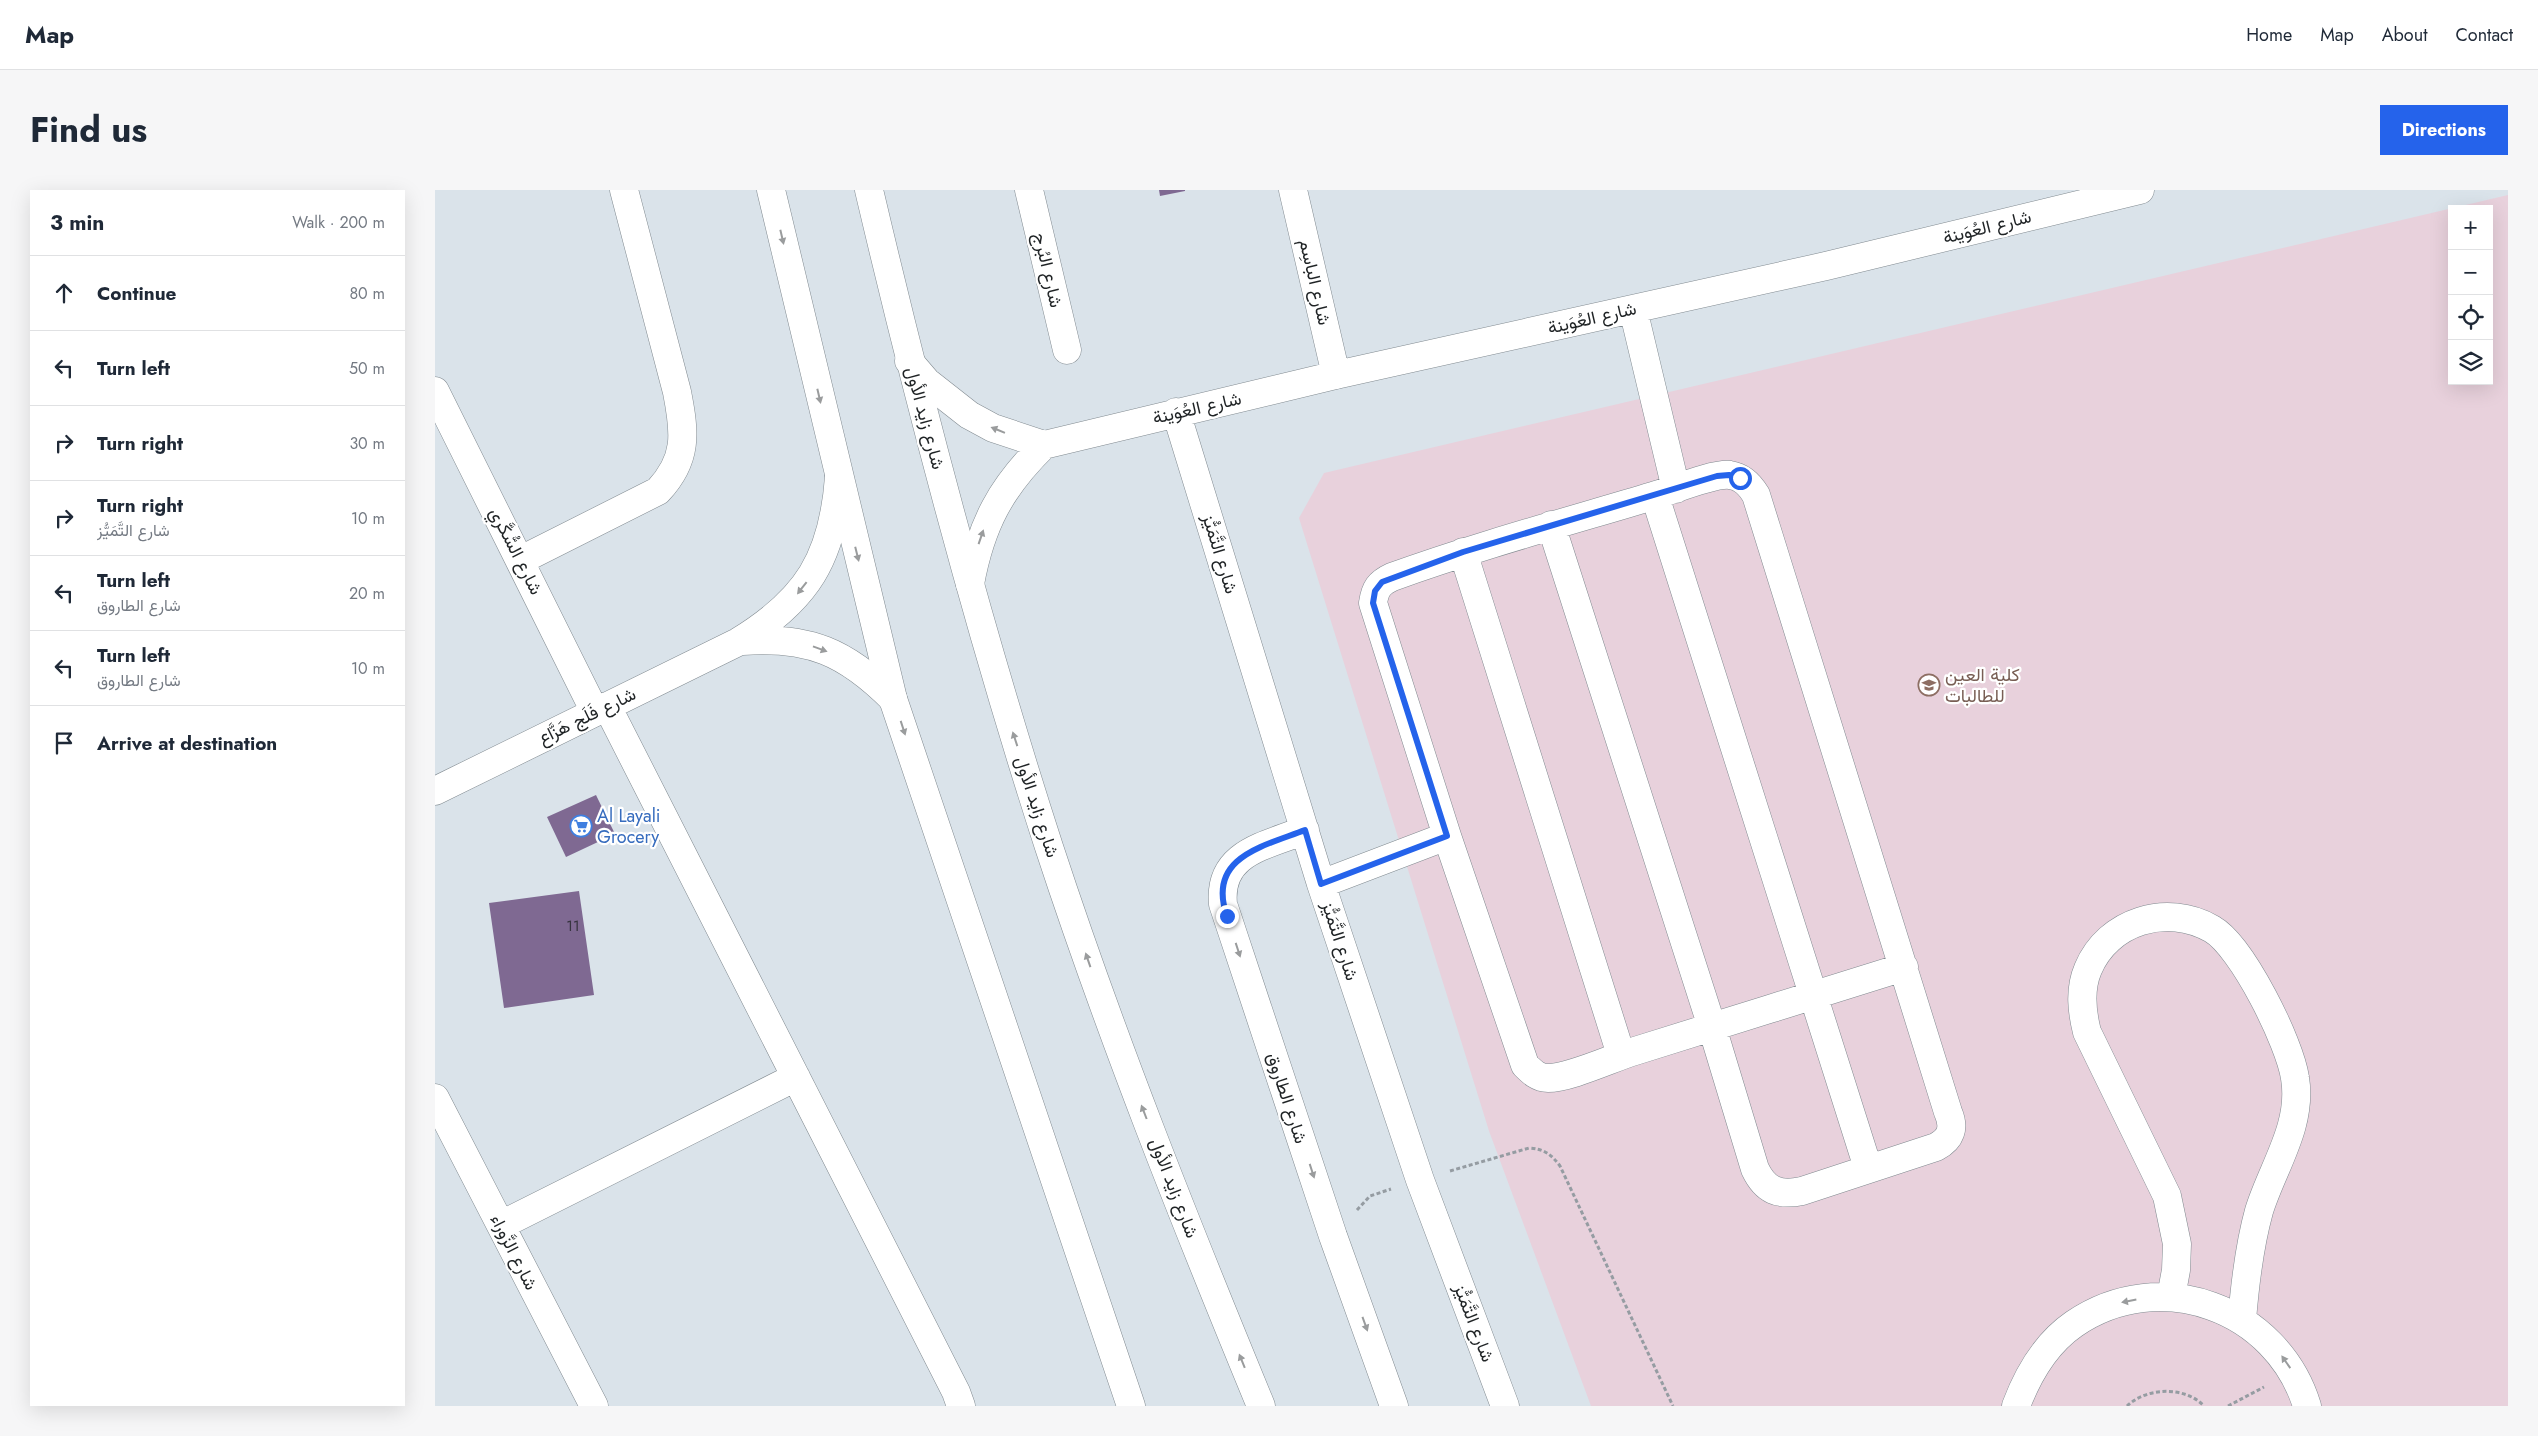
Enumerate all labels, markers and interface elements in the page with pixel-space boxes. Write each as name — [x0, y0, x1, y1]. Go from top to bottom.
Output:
text: Map — [25, 17, 74, 52]
text: Home — [2246, 22, 2292, 48]
text: Map — [2320, 22, 2354, 48]
text: About — [2382, 22, 2427, 48]
text: Contact — [2455, 22, 2513, 48]
text: Find us — [30, 105, 147, 155]
button: Directions — [2380, 105, 2508, 155]
street label: شارع العُوَينة — [1940, 203, 2034, 251]
map controls — [2448, 205, 2493, 385]
button: + — [2448, 205, 2493, 250]
text: 3 min — [50, 208, 104, 238]
text: Walk · 200 m — [292, 211, 385, 234]
one-way arrow — [778, 230, 786, 245]
street label: شارع البُرج — [1027, 230, 1069, 310]
street label: شارع الباسِم — [1292, 236, 1338, 328]
button: − — [2448, 250, 2493, 295]
icon: ahead — [50, 279, 78, 307]
text: Continue — [97, 280, 176, 307]
text: 80 m — [349, 282, 385, 305]
street label: شارع العُوَينة — [1545, 295, 1639, 341]
button: locate — [2448, 295, 2493, 340]
button: layers — [2448, 340, 2493, 385]
icon: left — [50, 354, 78, 382]
text: Turn left — [97, 355, 170, 382]
text: 50 m — [349, 357, 385, 380]
street label: شارع زايد الأول — [899, 364, 951, 472]
street label: شارع العُوَينة — [1150, 385, 1244, 431]
one-way arrow — [815, 388, 823, 403]
one-way arrow — [990, 426, 1005, 434]
icon: right — [50, 429, 78, 457]
text: Turn right — [97, 430, 183, 457]
text: 30 m — [349, 432, 385, 455]
route start — [1729, 467, 1752, 490]
text: Turn right — [97, 492, 183, 519]
street label: شارع السُّكَّري — [481, 503, 549, 600]
icon: right — [50, 504, 78, 532]
text: 10 m — [351, 507, 385, 530]
street label: شارع التَّمَيُّز — [1195, 510, 1244, 597]
text: شارع التَّمَيُّز — [97, 519, 170, 542]
one-way arrow — [978, 529, 985, 544]
one-way arrow — [854, 546, 862, 561]
text: Turn left — [97, 567, 170, 594]
icon: left — [50, 579, 78, 607]
one-way arrow — [797, 581, 808, 594]
text: 20 m — [349, 582, 385, 605]
text: شارع الطاروق — [97, 594, 181, 617]
text: Turn left — [97, 642, 170, 669]
one-way arrow — [813, 646, 828, 653]
icon: left — [50, 654, 78, 682]
text: 10 m — [351, 657, 385, 680]
place label: كلية العين للطالبات — [1945, 662, 2020, 709]
text: شارع الطاروق — [97, 669, 181, 692]
school or university icon: كلية العين للطالبات — [1917, 673, 1941, 697]
street label: شارع فَلَج هَزَّاع — [534, 681, 640, 751]
one-way arrow — [900, 720, 907, 735]
icon: arrive — [50, 729, 78, 757]
text: Arrive at destination — [97, 730, 277, 757]
one-way arrow — [1011, 731, 1019, 746]
street label: شارع زايد الأول — [1008, 753, 1066, 861]
place label: Al Layali Grocery — [597, 803, 661, 850]
supermarket icon: Al Layali Grocery — [569, 814, 593, 838]
street label: شارع التَّمَيُّز — [1315, 897, 1365, 984]
route end — [1216, 905, 1239, 928]
house number: 11 — [566, 915, 580, 937]
one-way arrow — [1234, 943, 1242, 958]
one-way arrow — [1084, 952, 1091, 967]
street label: شارع الطاروق — [1260, 1049, 1314, 1147]
one-way arrow — [1140, 1104, 1148, 1119]
street label: شارع زايد الأول — [1143, 1134, 1205, 1242]
one-way arrow — [1308, 1163, 1316, 1178]
street label: شارع الزَّوراء — [484, 1210, 544, 1294]
street label: شارع التَّمَيُّز — [1447, 1279, 1501, 1366]
one-way arrow — [2121, 1297, 2136, 1305]
one-way arrow — [1361, 1317, 1369, 1332]
one-way arrow — [1238, 1354, 1246, 1368]
one-way arrow — [2281, 1355, 2291, 1369]

